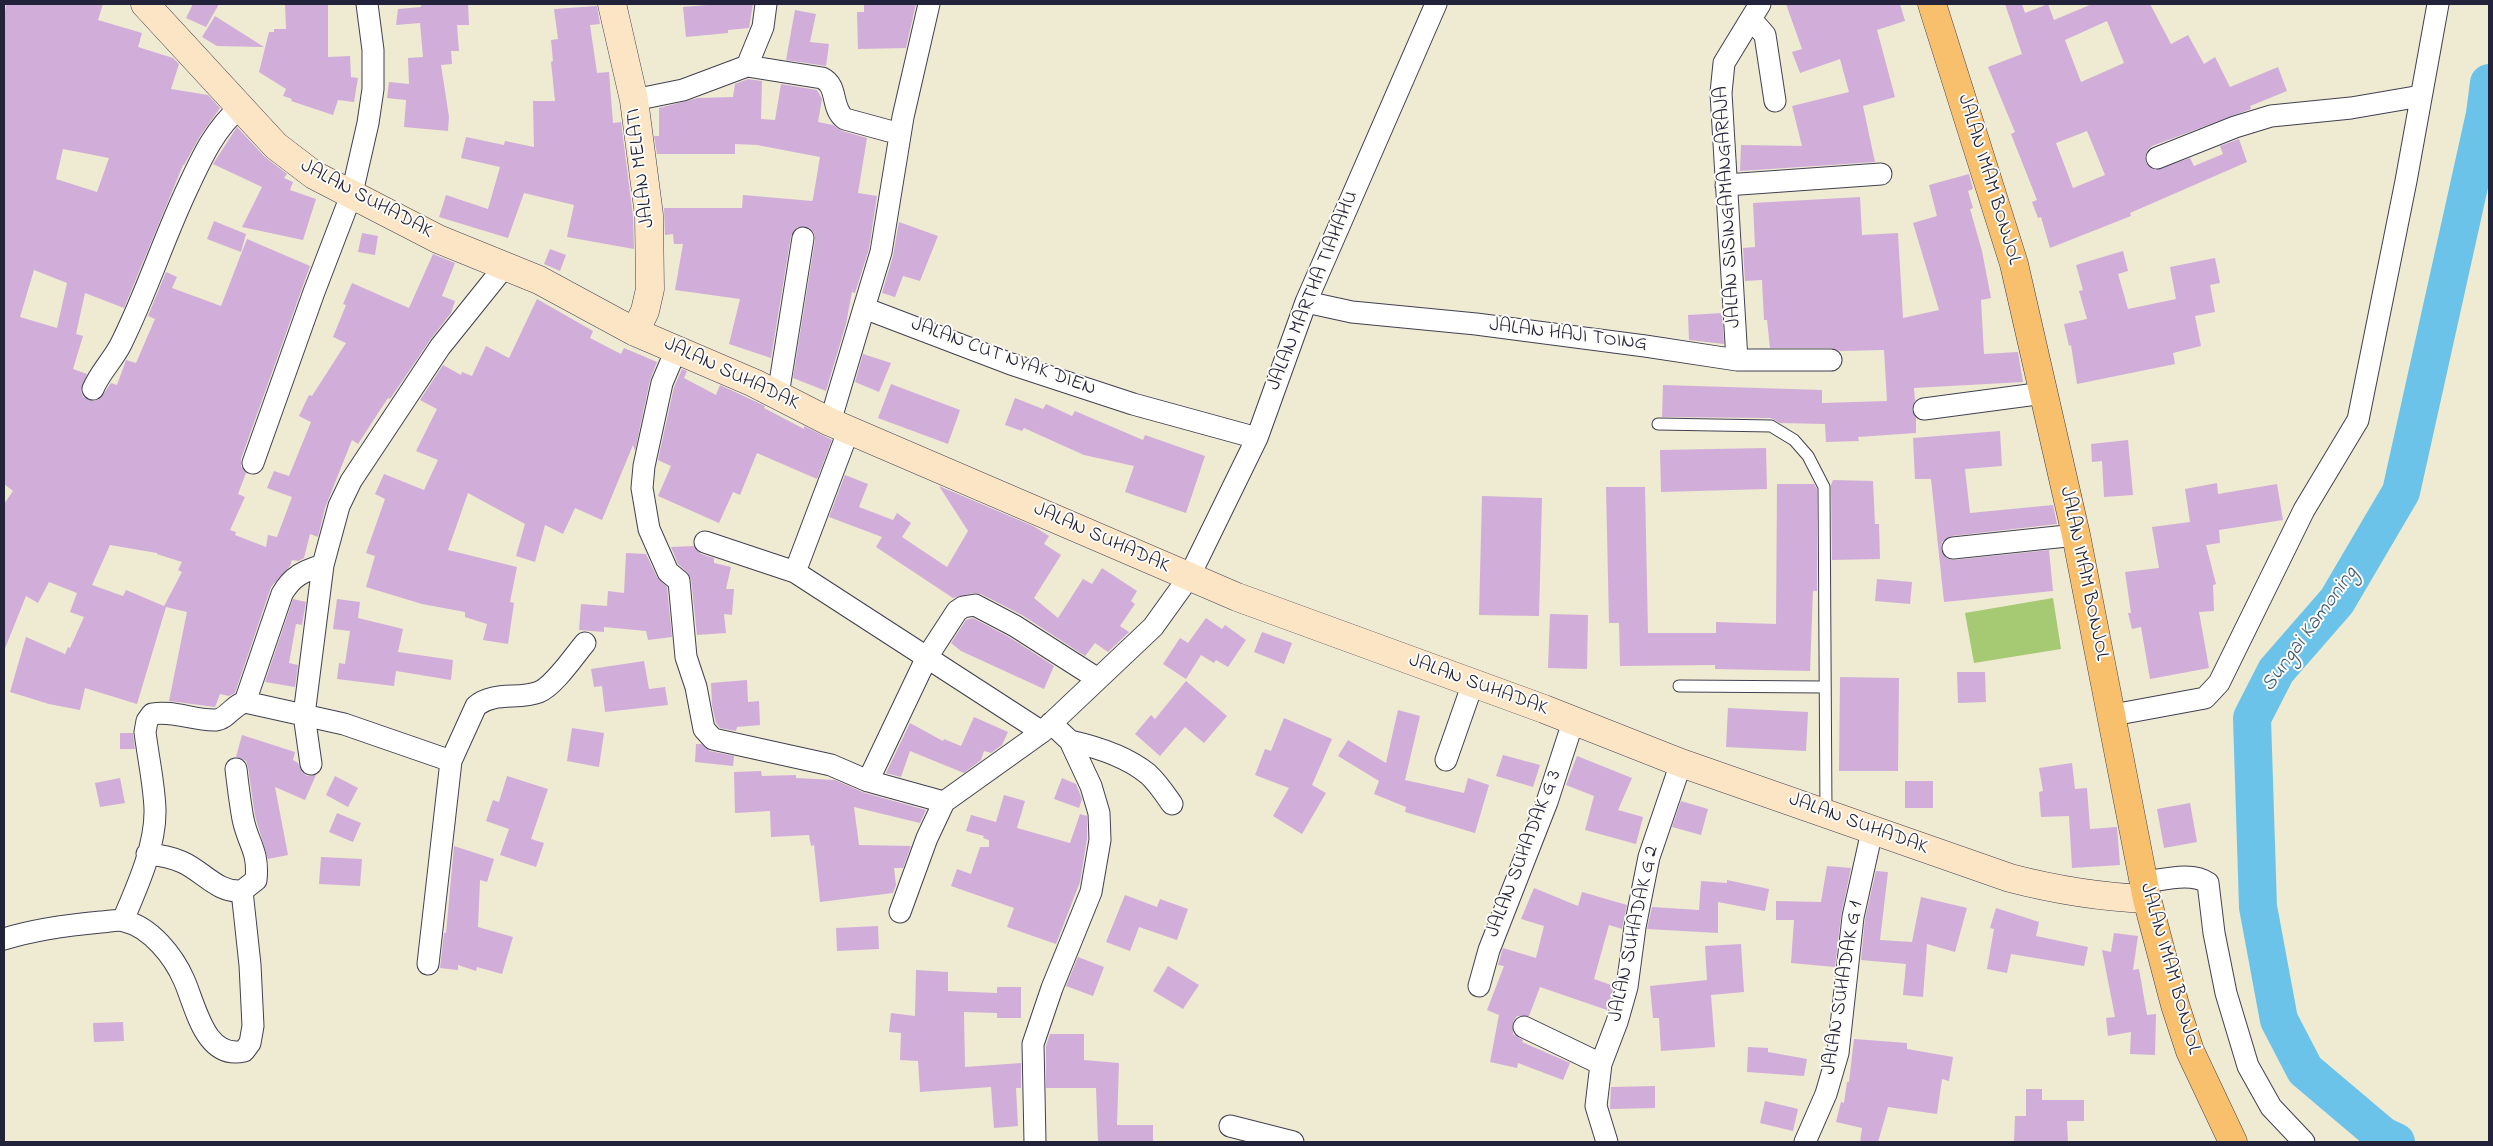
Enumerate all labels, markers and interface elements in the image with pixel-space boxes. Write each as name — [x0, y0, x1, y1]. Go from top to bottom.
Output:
street label: JALAN SISINGAMANGARAJA — [1711, 86, 1747, 328]
street label: JALAN IMAM BONJOL — [1951, 92, 2025, 268]
street label: JALAN MELATI — [623, 107, 661, 229]
street label: JALAN SUHADAK — [296, 155, 436, 245]
street label: JALAN MARTHA TIAHAHU — [1263, 188, 1365, 394]
street label: JALAN CUT NYAK DIEN — [907, 313, 1099, 403]
street label: JALAN HAJI TOING — [1488, 314, 1648, 358]
street label: JALAN SUHADAK — [660, 333, 802, 417]
street label: JALAN IMAM BONJOL — [2053, 485, 2113, 663]
street label: JALAN SUHADAK — [1029, 498, 1173, 580]
water label: Sungai Kamoning — [2257, 563, 2365, 697]
street label: JALAN SUHADAK — [1405, 650, 1551, 722]
street label: JALAN SUHADAK G 3 — [1482, 767, 1568, 941]
street label: JALAN SUHADAK — [1785, 789, 1931, 861]
street label: JALAN SUHADAK G 2 — [1605, 844, 1665, 1024]
street label: JALAN IMAM BONJOL — [2133, 881, 2205, 1057]
street label: JALAN SUHADAK G 1 — [1818, 900, 1870, 1076]

